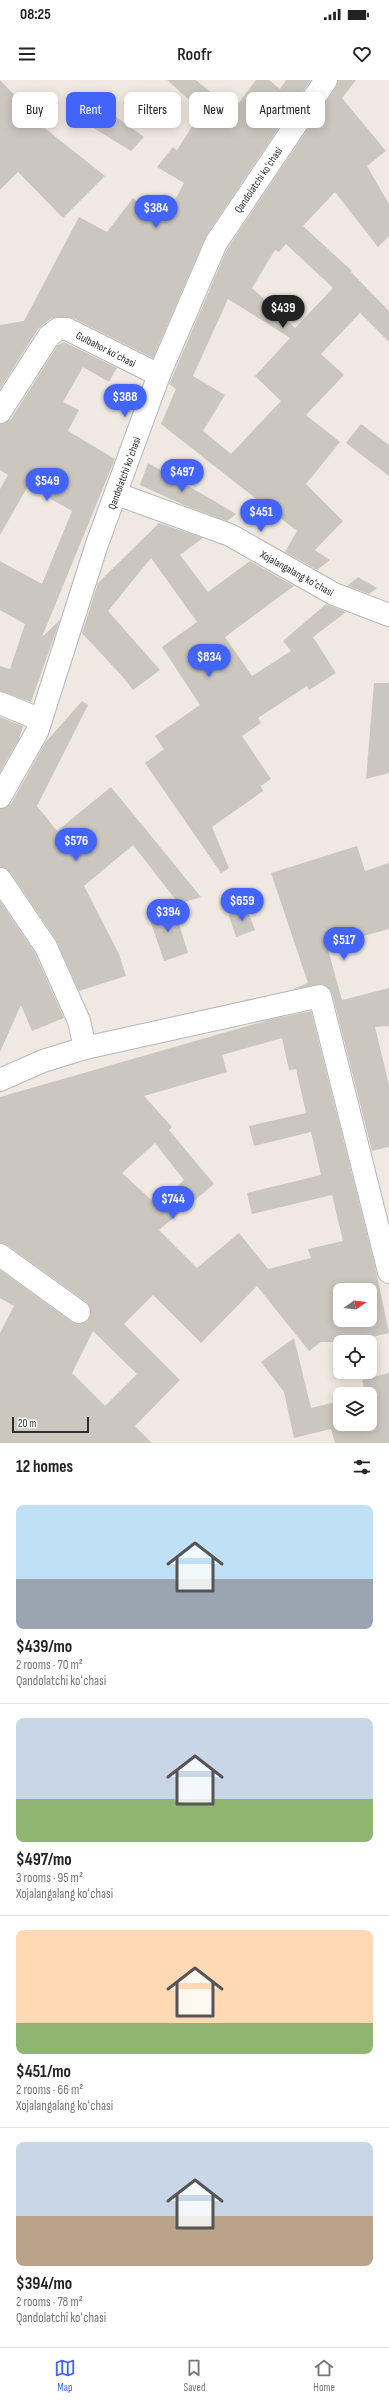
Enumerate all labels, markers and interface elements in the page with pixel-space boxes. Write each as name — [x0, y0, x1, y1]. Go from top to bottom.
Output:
text: 08:25 — [20, 5, 51, 24]
icon: menu — [16, 43, 38, 65]
icon: heart — [351, 43, 373, 65]
text: Roofr — [177, 44, 212, 65]
chip: Buy — [12, 92, 58, 128]
chip: Rent — [66, 92, 116, 128]
chip: Filters — [124, 92, 181, 128]
chip: New — [189, 92, 238, 128]
chip: Apartment — [246, 92, 325, 128]
street label: Qandolatchi koʻchasi — [232, 145, 285, 216]
pin: $384 — [132, 195, 180, 229]
text: $384 — [144, 200, 168, 216]
pin: $439 — [259, 295, 307, 329]
text: $439 — [271, 300, 295, 316]
street label: Gulbahor koʻchasi — [74, 329, 138, 370]
pin: $388 — [101, 384, 149, 418]
text: $388 — [113, 389, 137, 405]
street label: Qandolatchi koʻchasi — [105, 435, 144, 511]
pin: $497 — [158, 459, 206, 493]
text: $497 — [170, 464, 194, 480]
pin: $549 — [23, 468, 71, 502]
text: $549 — [35, 473, 59, 489]
pin: $451 — [237, 499, 285, 533]
text: $451 — [249, 504, 273, 520]
street label: Xojalangalang koʻchasi — [257, 547, 336, 599]
pin: $834 — [185, 644, 233, 678]
text: $834 — [197, 649, 221, 665]
pin: $576 — [52, 828, 100, 862]
text: $576 — [64, 833, 88, 849]
pin: $659 — [218, 888, 266, 922]
text: $659 — [230, 893, 254, 909]
pin: $394 — [144, 899, 192, 933]
text: $394 — [156, 904, 180, 920]
pin: $517 — [320, 927, 368, 961]
text: $517 — [332, 932, 356, 948]
pin: $744 — [149, 1186, 197, 1220]
text: $744 — [161, 1191, 185, 1207]
north arrow — [333, 1283, 377, 1327]
map controls — [333, 1283, 377, 1431]
button: locate — [333, 1335, 377, 1379]
button: layers — [333, 1387, 377, 1431]
scale bar — [12, 1415, 89, 1434]
text: 20 m — [18, 1417, 36, 1430]
icon: filters — [351, 1456, 373, 1478]
text: 12 homes — [16, 1457, 73, 1477]
icon: home — [159, 1531, 231, 1603]
text: $439/mo — [16, 1637, 72, 1657]
text: 2 rooms · 70 m² — [16, 1657, 83, 1673]
text: Qandolatchi koʻchasi — [16, 1673, 106, 1689]
icon: home — [159, 1744, 231, 1816]
text: $497/mo — [16, 1850, 72, 1870]
text: 3 rooms · 95 m² — [16, 1870, 83, 1886]
text: Xojalangalang koʻchasi — [16, 1886, 113, 1902]
icon: home — [159, 1956, 231, 2028]
text: $451/mo — [16, 2062, 71, 2082]
text: 2 rooms · 66 m² — [16, 2082, 83, 2098]
text: Xojalangalang koʻchasi — [16, 2098, 113, 2114]
icon: home — [159, 2168, 231, 2240]
text: $394/mo — [16, 2274, 72, 2294]
text: 2 rooms · 78 m² — [16, 2294, 83, 2310]
text: Qandolatchi koʻchasi — [16, 2310, 106, 2326]
tab: Map — [54, 2357, 76, 2394]
tab: Saved — [183, 2357, 206, 2394]
tab: Home — [313, 2357, 335, 2394]

